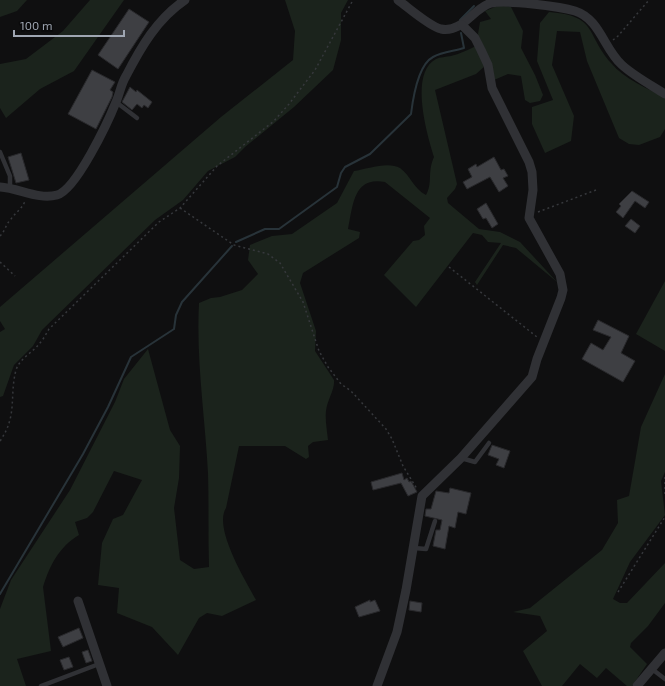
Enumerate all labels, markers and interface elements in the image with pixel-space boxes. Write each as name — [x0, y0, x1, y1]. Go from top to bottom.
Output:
scale bar — [14, 12, 124, 38]
text: 100 m — [20, 18, 52, 32]

